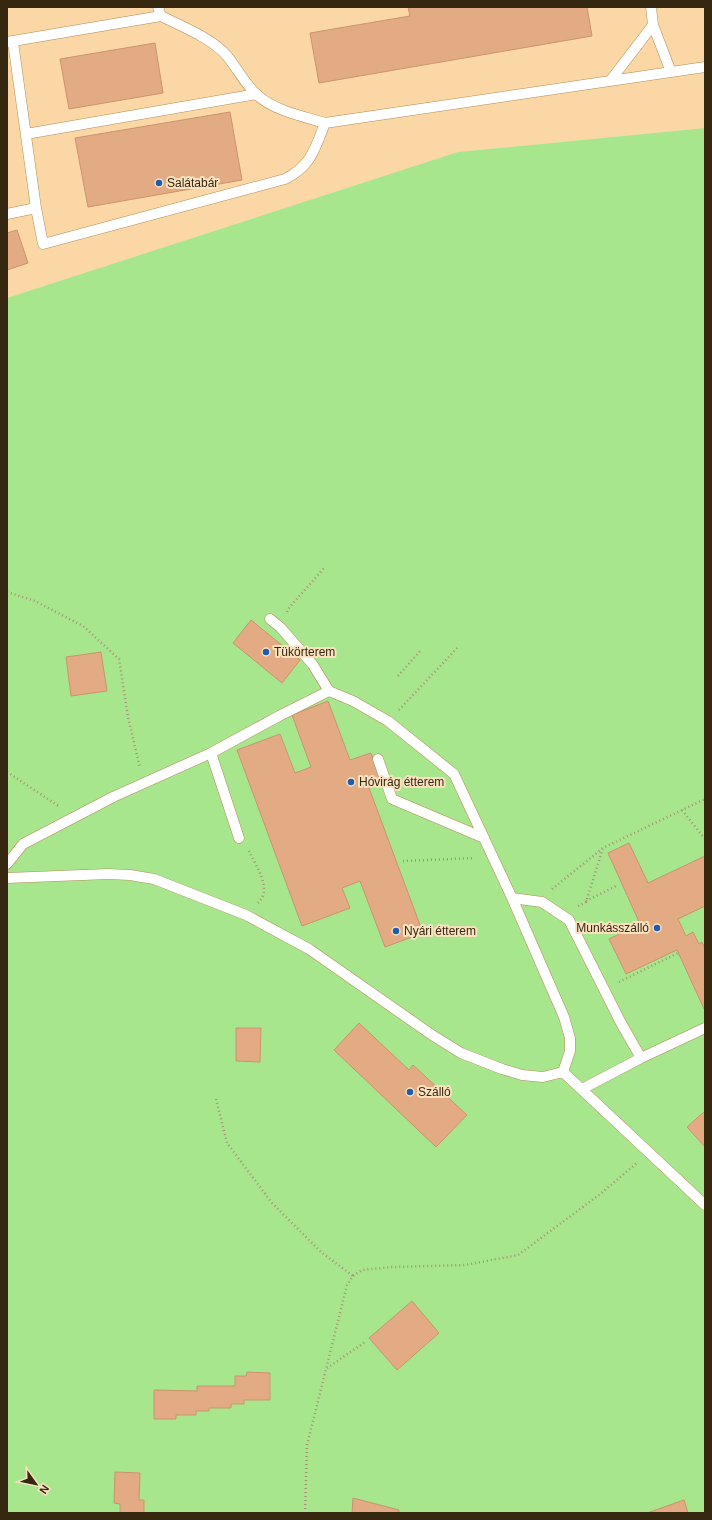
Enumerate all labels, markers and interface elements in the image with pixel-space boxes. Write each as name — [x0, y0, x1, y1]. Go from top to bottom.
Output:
place label: Salátabár — [167, 176, 218, 190]
marker: Salátabár — [154, 178, 164, 188]
place label: Tükörterem — [274, 645, 335, 659]
marker: Tükörterem — [261, 647, 271, 657]
place label: Hóvirág étterem — [359, 775, 444, 789]
marker: Hóvirág étterem — [346, 777, 356, 787]
place label: Munkásszálló — [576, 921, 649, 935]
marker: Munkásszálló — [652, 923, 662, 933]
place label: Nyári étterem — [404, 924, 476, 938]
marker: Nyári étterem — [391, 926, 401, 936]
place label: Szálló — [418, 1085, 451, 1099]
marker: Szálló — [405, 1087, 415, 1097]
north arrow — [16, 1464, 56, 1504]
text: N — [37, 1483, 52, 1496]

